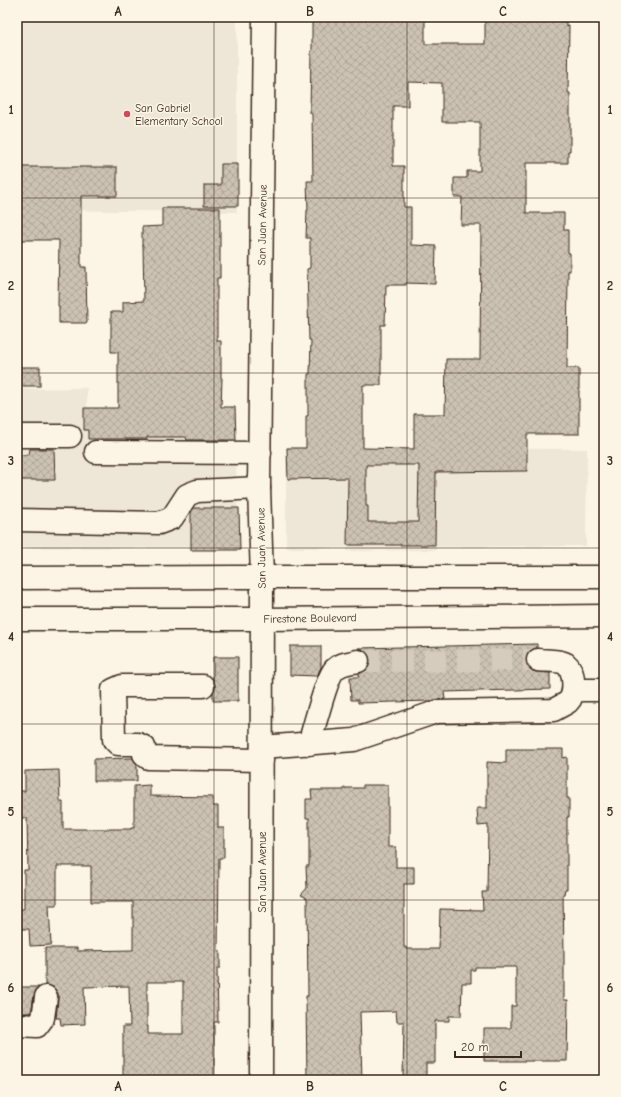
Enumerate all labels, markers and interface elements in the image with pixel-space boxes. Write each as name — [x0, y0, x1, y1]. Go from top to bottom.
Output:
text: A — [114, 4, 122, 19]
text: B — [306, 4, 314, 19]
text: C — [499, 4, 507, 19]
text: 1 — [8, 102, 14, 117]
place label: San Gabriel Elementary School — [135, 102, 223, 128]
text: 1 — [607, 102, 613, 117]
marker: San Gabriel Elementary School — [122, 109, 132, 119]
street label: San Juan Avenue — [255, 184, 270, 266]
text: 2 — [8, 278, 14, 293]
text: 2 — [607, 278, 613, 293]
text: 3 — [8, 453, 14, 468]
text: 3 — [607, 453, 613, 468]
street label: San Juan Avenue — [254, 507, 269, 589]
street label: Firestone Boulevard — [263, 611, 357, 626]
text: 4 — [8, 629, 14, 644]
text: 4 — [607, 629, 613, 644]
text: 5 — [8, 804, 15, 819]
text: 5 — [607, 804, 614, 819]
street label: San Juan Avenue — [256, 831, 269, 913]
text: 6 — [8, 980, 15, 995]
text: 6 — [607, 980, 614, 995]
scale bar — [455, 1033, 521, 1059]
text: 20 m — [461, 1040, 489, 1054]
text: A — [114, 1079, 122, 1094]
text: B — [306, 1079, 314, 1094]
text: C — [499, 1079, 507, 1094]

